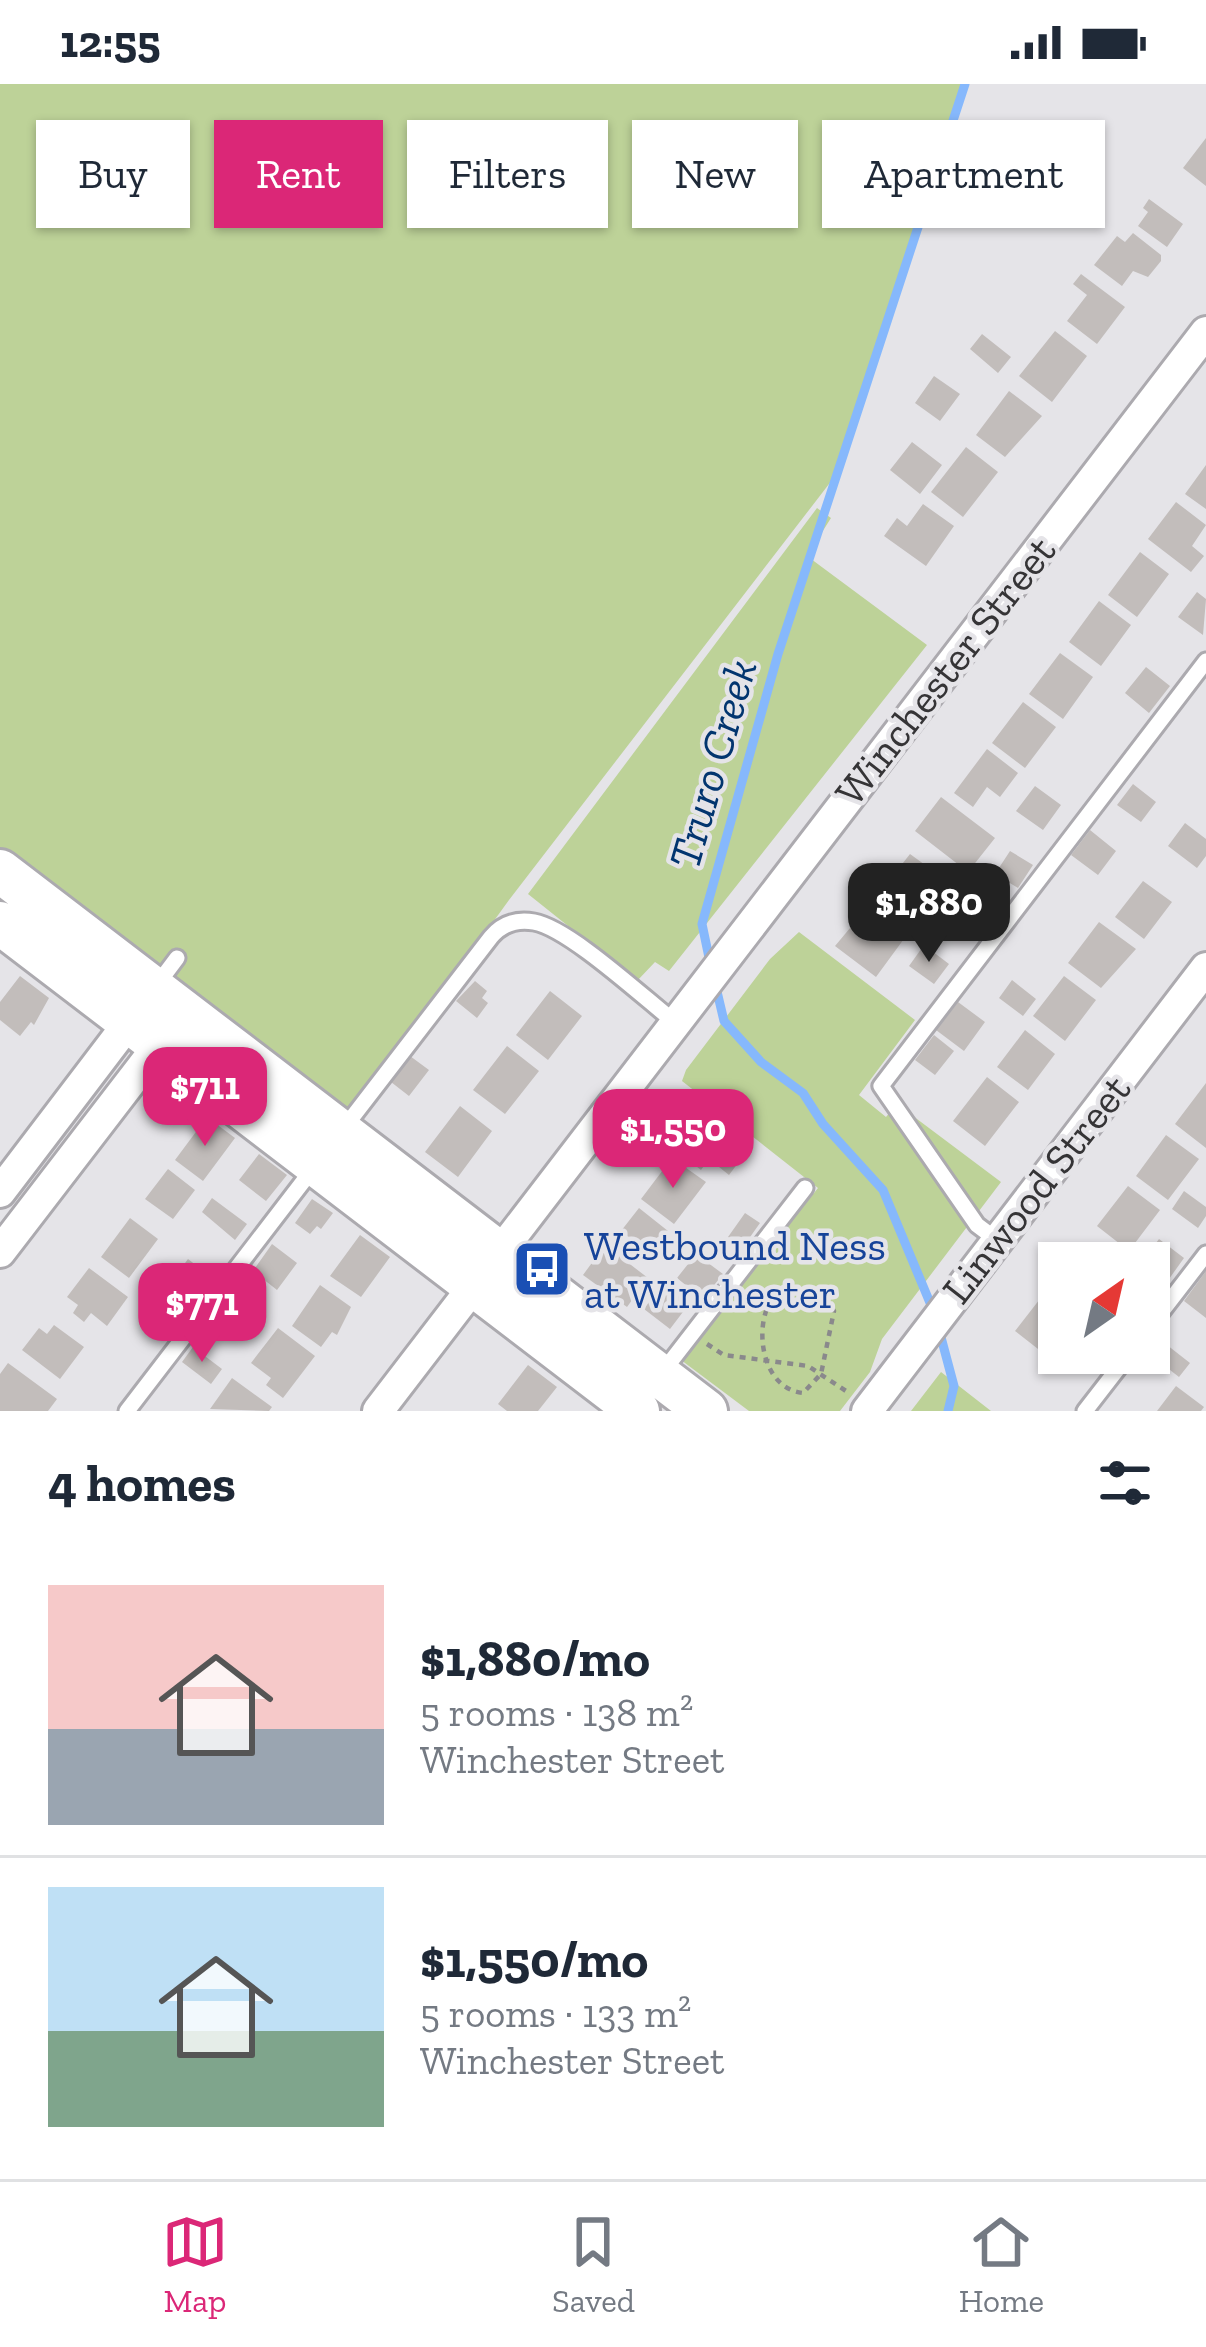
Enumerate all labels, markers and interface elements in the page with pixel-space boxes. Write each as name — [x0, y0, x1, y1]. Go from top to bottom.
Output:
text: 12:55 — [60, 15, 161, 69]
chip: Buy — [36, 120, 190, 228]
chip: Rent — [214, 120, 383, 228]
chip: Filters — [407, 120, 608, 228]
chip: New — [632, 120, 798, 228]
chip: Apartment — [822, 120, 1105, 228]
street label: Winchester Street — [824, 526, 1066, 816]
water label: Truro Creek — [657, 653, 769, 875]
pin: $1,880 — [831, 863, 1027, 965]
text: $1,880 — [875, 878, 983, 925]
pin: $711 — [134, 1047, 276, 1149]
text: $711 — [170, 1062, 240, 1109]
street label: Linwood Street — [931, 1064, 1141, 1313]
pin: $1,550 — [575, 1089, 771, 1191]
text: $1,550 — [620, 1104, 726, 1151]
place label: Westbound Ness at Winchester — [584, 1220, 886, 1319]
bus stop icon: Westbound Ness at Winchester — [511, 1238, 573, 1300]
north arrow — [1038, 1242, 1170, 1374]
map controls — [1038, 1242, 1170, 1374]
pin: $771 — [131, 1263, 273, 1365]
text: $771 — [165, 1278, 239, 1325]
icon: filters — [1092, 1450, 1158, 1516]
text: 4 homes — [48, 1453, 236, 1514]
text: $1,880/mo — [420, 1628, 650, 1689]
icon: home — [144, 1633, 288, 1777]
text: 5 rooms · 138 m² — [420, 1689, 693, 1736]
text: Winchester Street — [420, 1736, 724, 1783]
text: $1,550/mo — [420, 1929, 648, 1990]
icon: home — [144, 1935, 288, 2079]
text: 5 rooms · 133 m² — [420, 1990, 691, 2037]
text: Winchester Street — [420, 2037, 724, 2084]
tab: Map — [162, 2209, 228, 2320]
tab: Saved — [552, 2209, 635, 2320]
tab: Home — [959, 2209, 1044, 2320]

